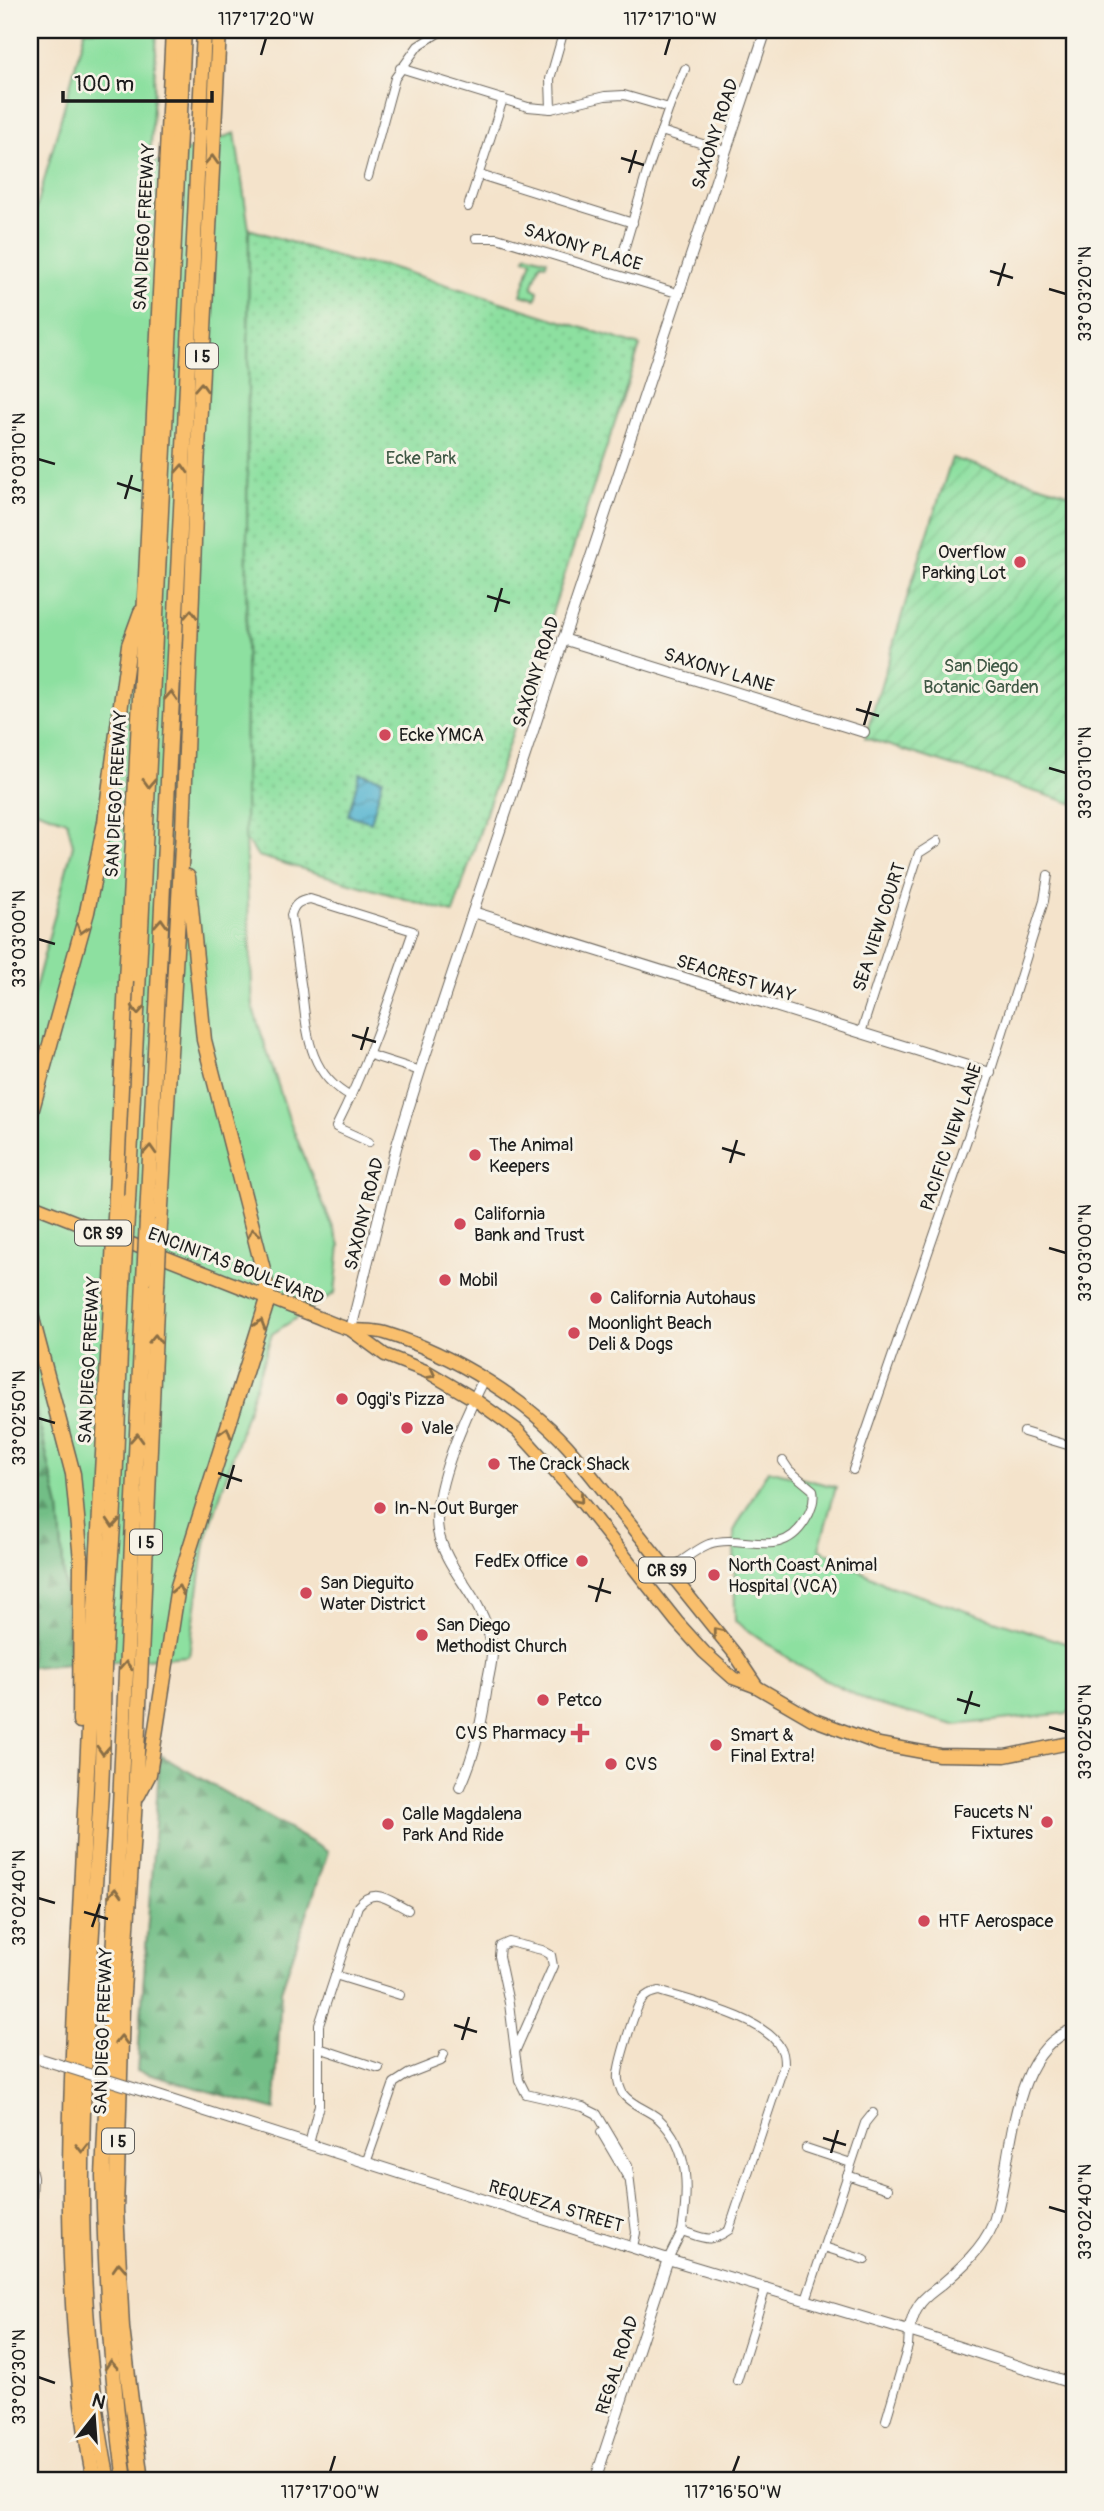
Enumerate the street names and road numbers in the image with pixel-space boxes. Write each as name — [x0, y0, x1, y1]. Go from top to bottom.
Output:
street label: SAXONY ROAD — [687, 76, 744, 192]
street label: SAN DIEGO FREEWAY — [129, 142, 160, 311]
street label: SAXONY PLACE — [521, 219, 645, 276]
road number: I 5 — [186, 344, 218, 368]
street label: SAXONY ROAD — [508, 614, 565, 730]
street label: SAXONY LANE — [661, 643, 777, 698]
street label: SAN DIEGO FREEWAY — [101, 709, 132, 878]
street label: SEA VIEW COURT — [848, 860, 911, 994]
street label: SEACREST WAY — [674, 949, 799, 1008]
street label: PACIFIC VIEW LANE — [915, 1060, 988, 1214]
street label: SAXONY ROAD — [339, 1155, 390, 1273]
road number: CR S9 — [75, 1220, 131, 1246]
street label: ENCINITAS BOULEVARD — [145, 1222, 327, 1311]
street label: SAN DIEGO FREEWAY — [74, 1275, 105, 1444]
road number: I 5 — [130, 1530, 162, 1554]
road number: CR S9 — [639, 1558, 695, 1582]
street label: SAN DIEGO FREEWAY — [89, 1946, 118, 2115]
road number: I 5 — [102, 2128, 134, 2154]
street label: REQUEZA STREET — [486, 2175, 626, 2238]
street label: REGAL ROAD — [591, 2313, 644, 2417]

